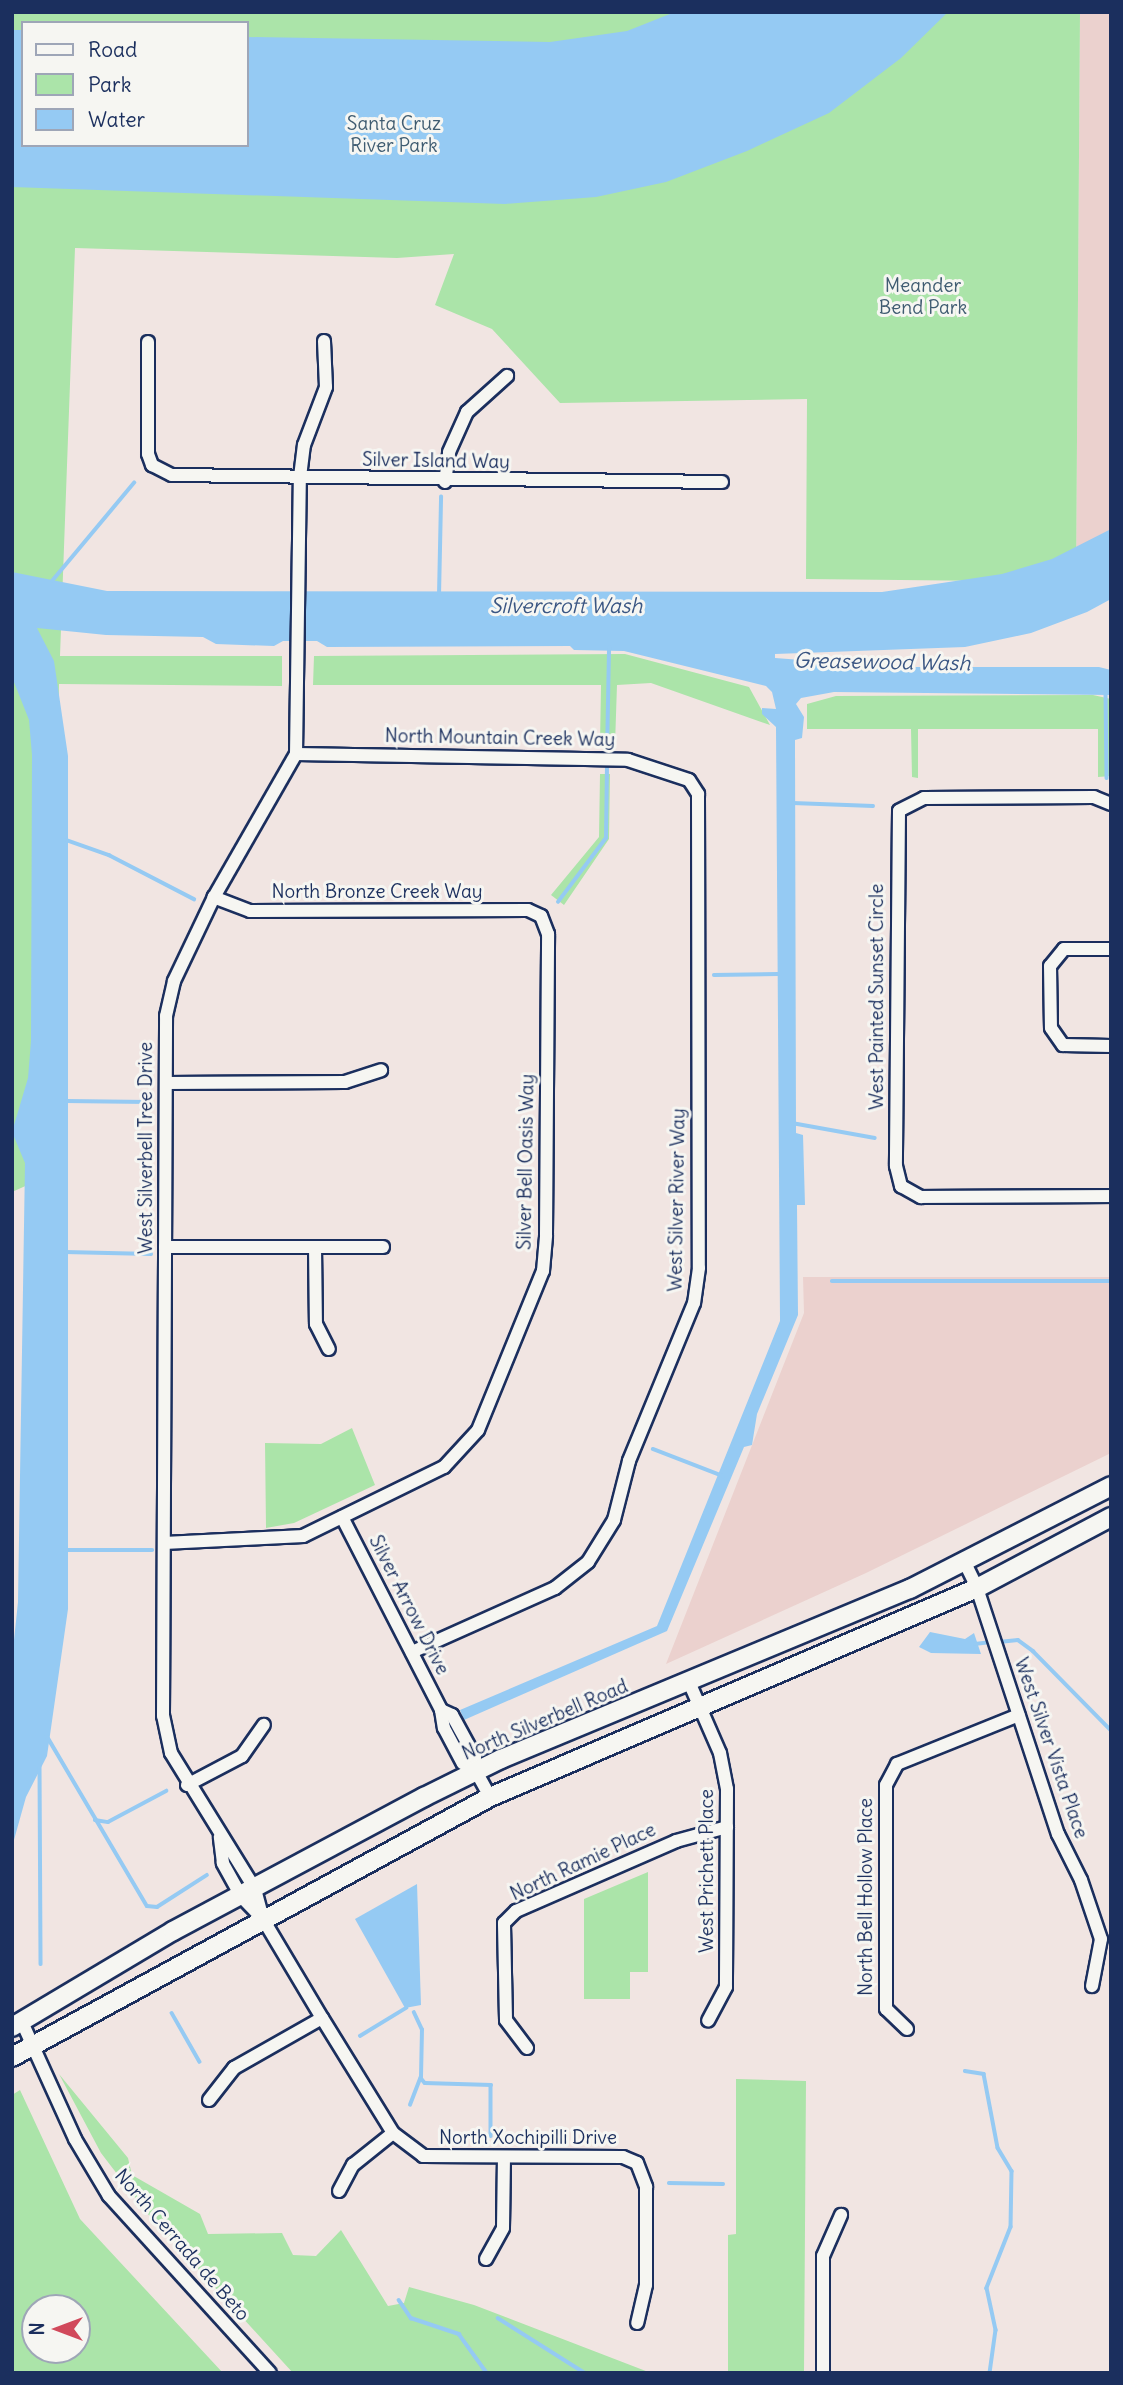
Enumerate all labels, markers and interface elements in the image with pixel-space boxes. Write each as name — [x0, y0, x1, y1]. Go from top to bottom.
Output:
legend — [21, 21, 248, 147]
text: Road — [88, 36, 137, 63]
text: Park — [88, 71, 131, 98]
text: Water — [88, 106, 145, 133]
park label: Santa Cruz River Park — [347, 113, 441, 157]
park label: Meander Bend Park — [879, 275, 967, 319]
street label: Silver Island Way — [362, 448, 510, 474]
water label: Silvercroft Wash — [490, 593, 642, 619]
water label: Greasewood Wash — [793, 648, 971, 676]
street label: North Mountain Creek Way — [385, 725, 615, 751]
street label: North Bronze Creek Way — [272, 881, 482, 903]
street label: West Painted Sunset Circle — [866, 884, 888, 1110]
street label: West Silverbell Tree Drive — [135, 1042, 157, 1254]
street label: Silver Bell Oasis Way — [513, 1074, 539, 1250]
street label: West Silver River Way — [664, 1108, 690, 1292]
street label: Silver Arrow Drive — [364, 1531, 454, 1679]
street label: West Silver Vista Place — [1009, 1655, 1093, 1841]
street label: North Silverbell Road — [459, 1675, 631, 1765]
street label: West Prichett Place — [696, 1789, 718, 1953]
street label: North Bell Hollow Place — [855, 1798, 877, 1996]
street label: North Ramie Place — [507, 1818, 659, 1906]
street label: North Xochipilli Drive — [439, 2127, 617, 2149]
street label: North Cerrada de Beto — [110, 2164, 254, 2326]
north arrow — [21, 2294, 91, 2364]
text: N — [25, 2322, 49, 2336]

